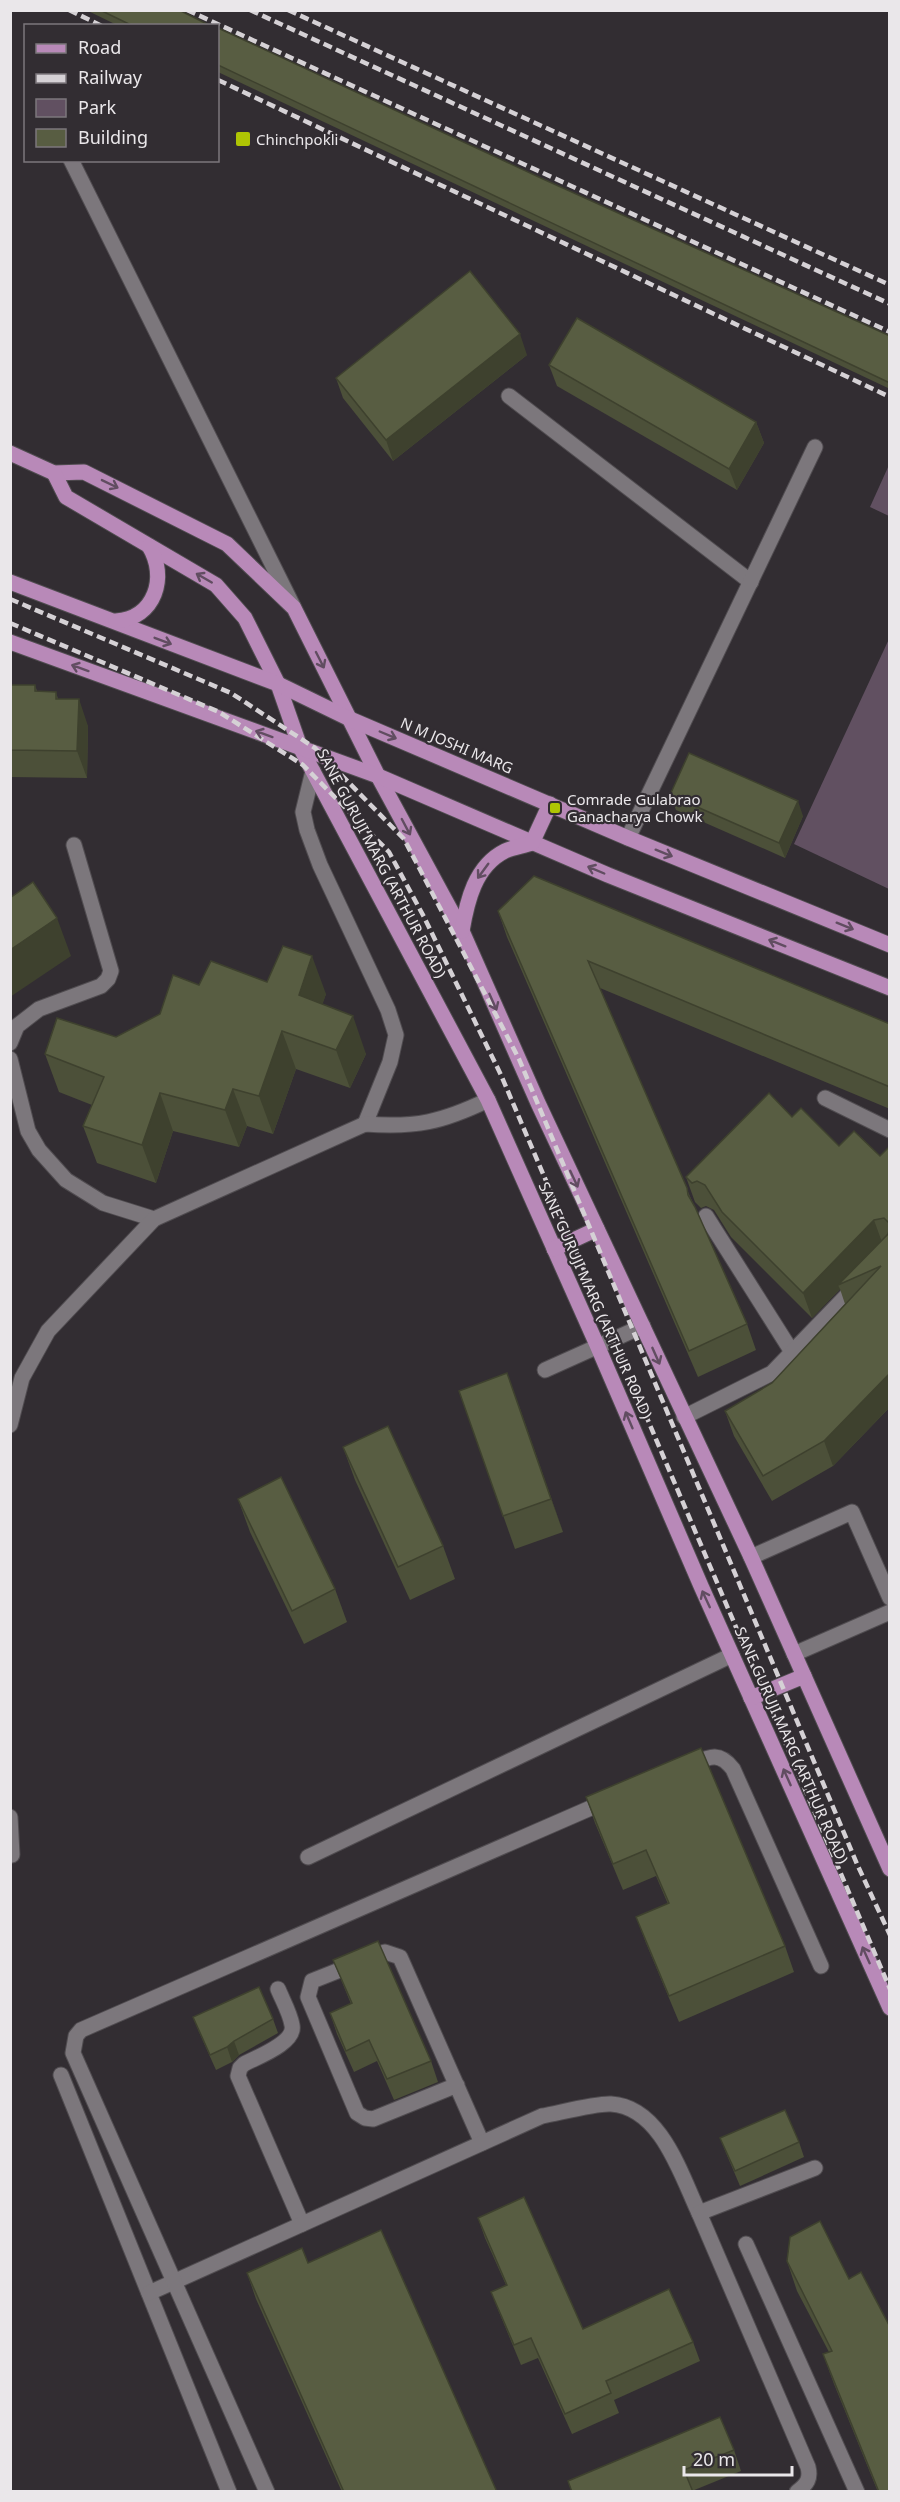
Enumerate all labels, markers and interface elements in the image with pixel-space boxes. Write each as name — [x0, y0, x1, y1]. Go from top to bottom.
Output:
legend — [24, 24, 219, 162]
text: Road — [78, 35, 121, 59]
text: Railway — [78, 65, 143, 89]
text: Park — [78, 95, 116, 119]
text: Building — [78, 125, 148, 149]
place label: Chinchpokli — [256, 129, 338, 149]
marker: Chinchpokli — [234, 130, 252, 148]
one-way arrow — [100, 479, 118, 491]
one-way arrow — [196, 572, 213, 584]
one-way arrow — [153, 636, 172, 647]
one-way arrow — [314, 651, 326, 668]
one-way arrow — [71, 662, 90, 673]
street label: N M JOSHI MARG — [398, 712, 516, 778]
one-way arrow — [255, 727, 274, 738]
one-way arrow — [379, 730, 397, 741]
street label: SANE GURUJI MARG (ARTHUR ROAD) — [313, 745, 451, 981]
place label: Comrade Gulabrao Ganacharya Chowk — [567, 789, 702, 826]
marker: Comrade Gulabrao Ganacharya Chowk — [548, 801, 562, 815]
one-way arrow — [401, 818, 412, 836]
one-way arrow — [654, 848, 673, 859]
one-way arrow — [477, 863, 490, 879]
one-way arrow — [587, 864, 605, 875]
one-way arrow — [835, 922, 854, 933]
one-way arrow — [768, 937, 786, 948]
one-way arrow — [488, 992, 499, 1010]
one-way arrow — [569, 1170, 580, 1188]
street label: SANE GURUJI MARG (ARTHUR ROAD) — [535, 1179, 657, 1421]
one-way arrow — [651, 1346, 663, 1364]
one-way arrow — [623, 1411, 635, 1429]
one-way arrow — [700, 1590, 712, 1608]
street label: SANE GURUJI MARG (ARTHUR ROAD) — [731, 1624, 853, 1866]
one-way arrow — [780, 1768, 792, 1786]
one-way arrow — [859, 1946, 871, 1964]
scale bar — [684, 2439, 792, 2477]
text: 20 m — [693, 2447, 735, 2471]

